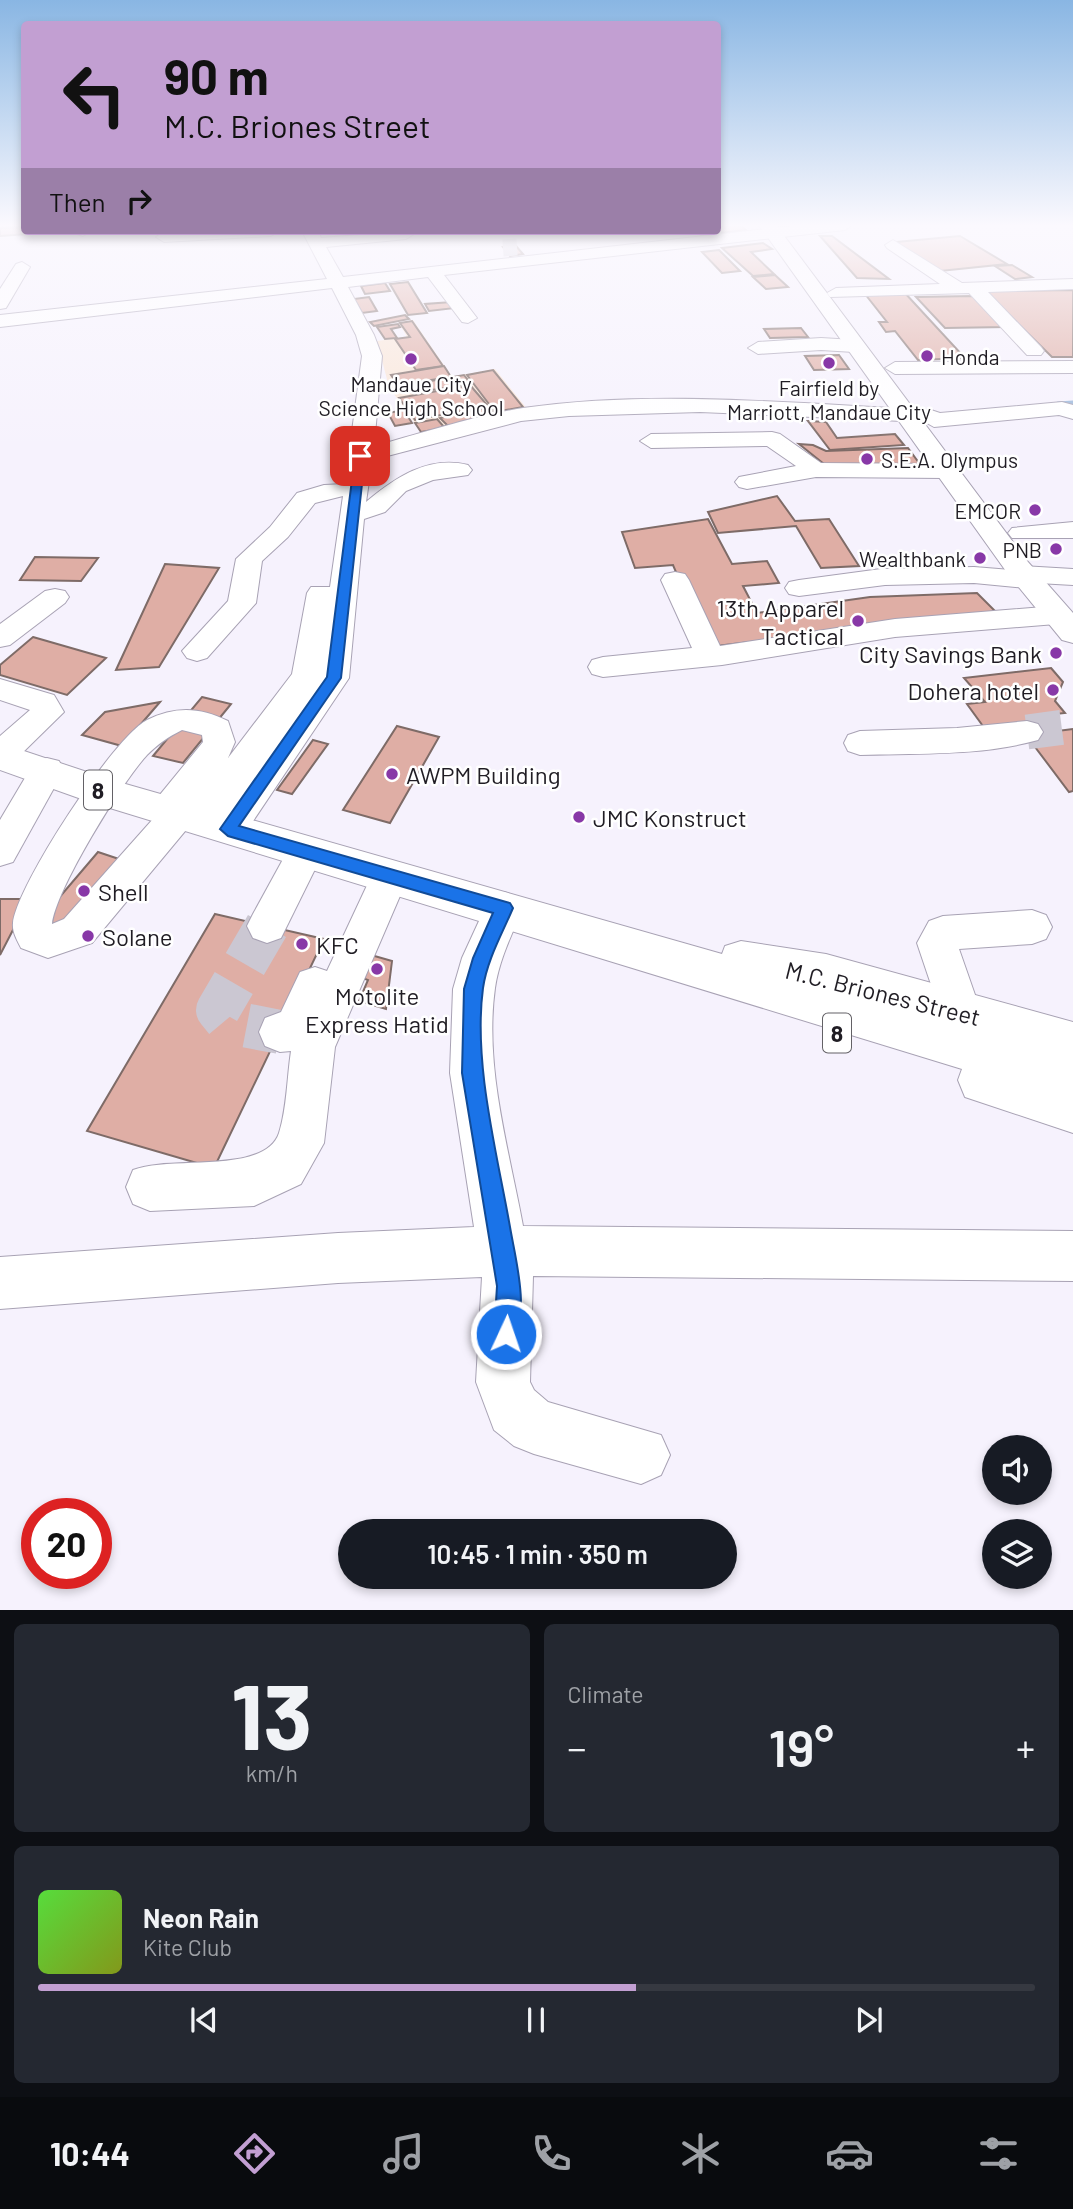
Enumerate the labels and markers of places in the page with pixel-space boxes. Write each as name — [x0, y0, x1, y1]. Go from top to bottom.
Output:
place label: Honda — [941, 344, 1000, 369]
marker: Honda — [919, 348, 935, 364]
marker: Mandaue City Science High School — [403, 351, 419, 367]
marker: Fairfield by Marriott, Mandaue City — [821, 355, 837, 371]
place label: Mandaue City Science High School — [318, 371, 504, 420]
place label: Fairfield by Marriott, Mandaue City — [727, 375, 931, 424]
pin — [330, 426, 390, 486]
place label: S.E.A. Olympus — [881, 447, 1018, 472]
marker: S.E.A. Olympus — [859, 451, 875, 467]
place label: EMCOR — [955, 498, 1021, 523]
marker: EMCOR — [1027, 502, 1043, 518]
place label: PNB — [1002, 537, 1042, 562]
marker: PNB — [1048, 541, 1064, 557]
place label: Wealthbank — [859, 546, 966, 571]
marker: Wealthbank — [972, 550, 988, 566]
place label: 13th Apparel Tactical — [717, 593, 844, 650]
marker: 13th Apparel Tactical — [850, 613, 866, 629]
place label: City Savings Bank — [859, 639, 1042, 668]
marker: City Savings Bank — [1048, 645, 1064, 661]
place label: Dohera hotel — [907, 676, 1039, 705]
marker: Dohera hotel — [1045, 682, 1061, 698]
place label: AWPM Building — [406, 760, 561, 789]
marker: AWPM Building — [384, 766, 400, 782]
place label: JMC Konstruct — [593, 803, 747, 832]
marker: JMC Konstruct — [571, 809, 587, 825]
place label: Shell — [98, 877, 149, 906]
marker: Shell — [76, 883, 92, 899]
place label: Solane — [102, 922, 172, 951]
marker: Solane — [80, 928, 96, 944]
place label: KFC — [316, 930, 359, 959]
marker: KFC — [294, 936, 310, 952]
marker: Motolite Express Hatid — [369, 961, 385, 977]
place label: Motolite Express Hatid — [305, 981, 449, 1038]

